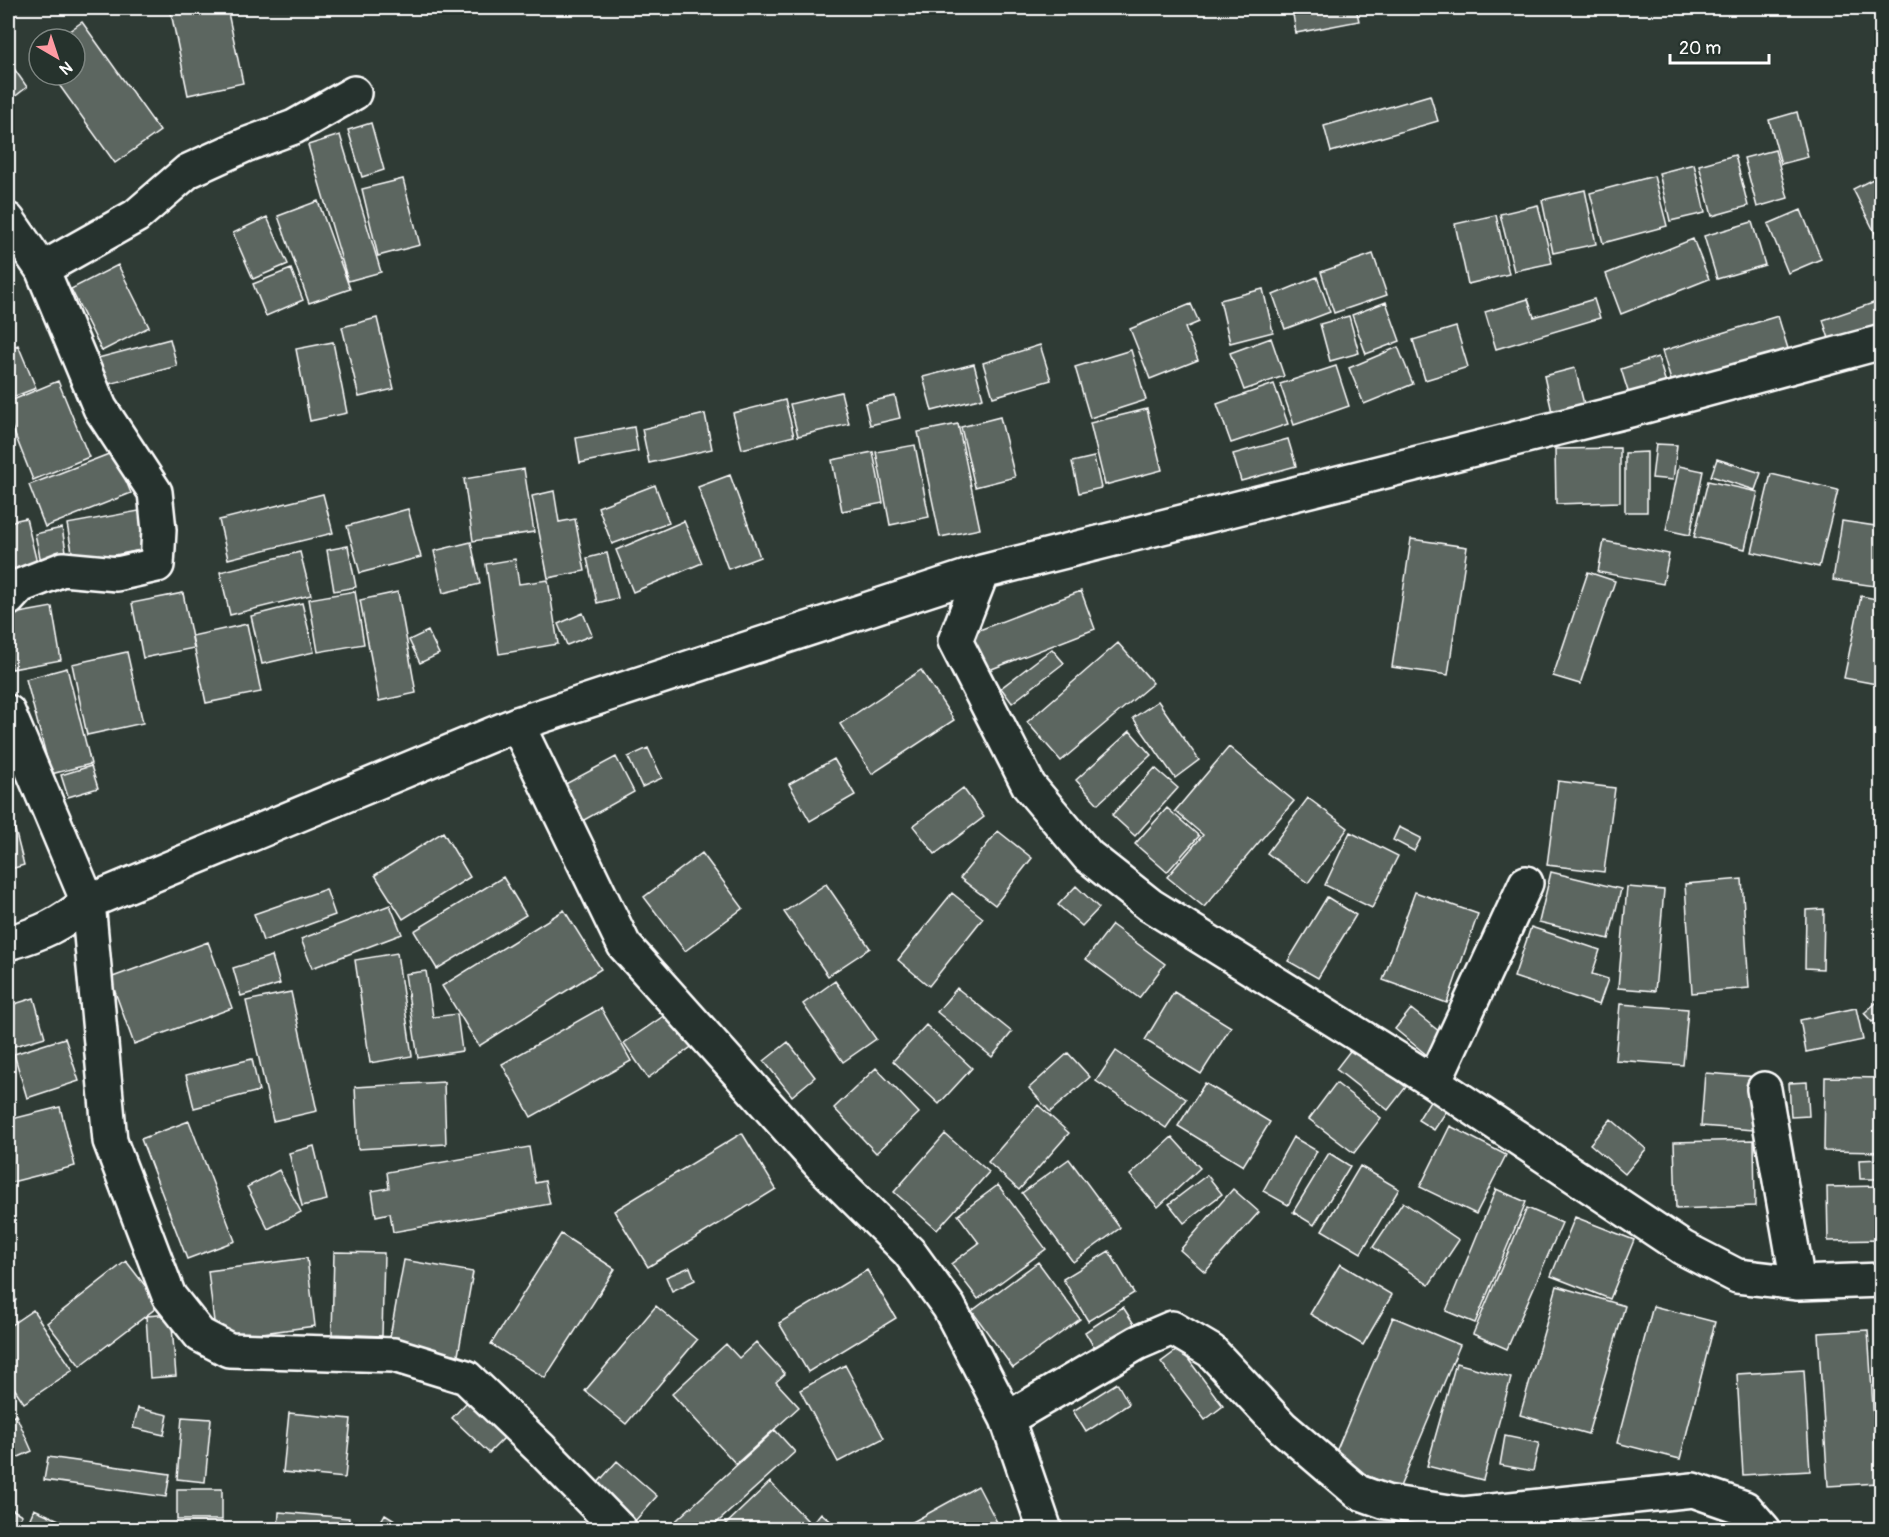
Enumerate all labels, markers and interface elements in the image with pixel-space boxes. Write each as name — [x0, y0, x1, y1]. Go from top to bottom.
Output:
north arrow — [27, 27, 87, 87]
scale bar — [1670, 27, 1769, 65]
text: 20 m — [1679, 37, 1721, 60]
text: N — [55, 57, 76, 79]

